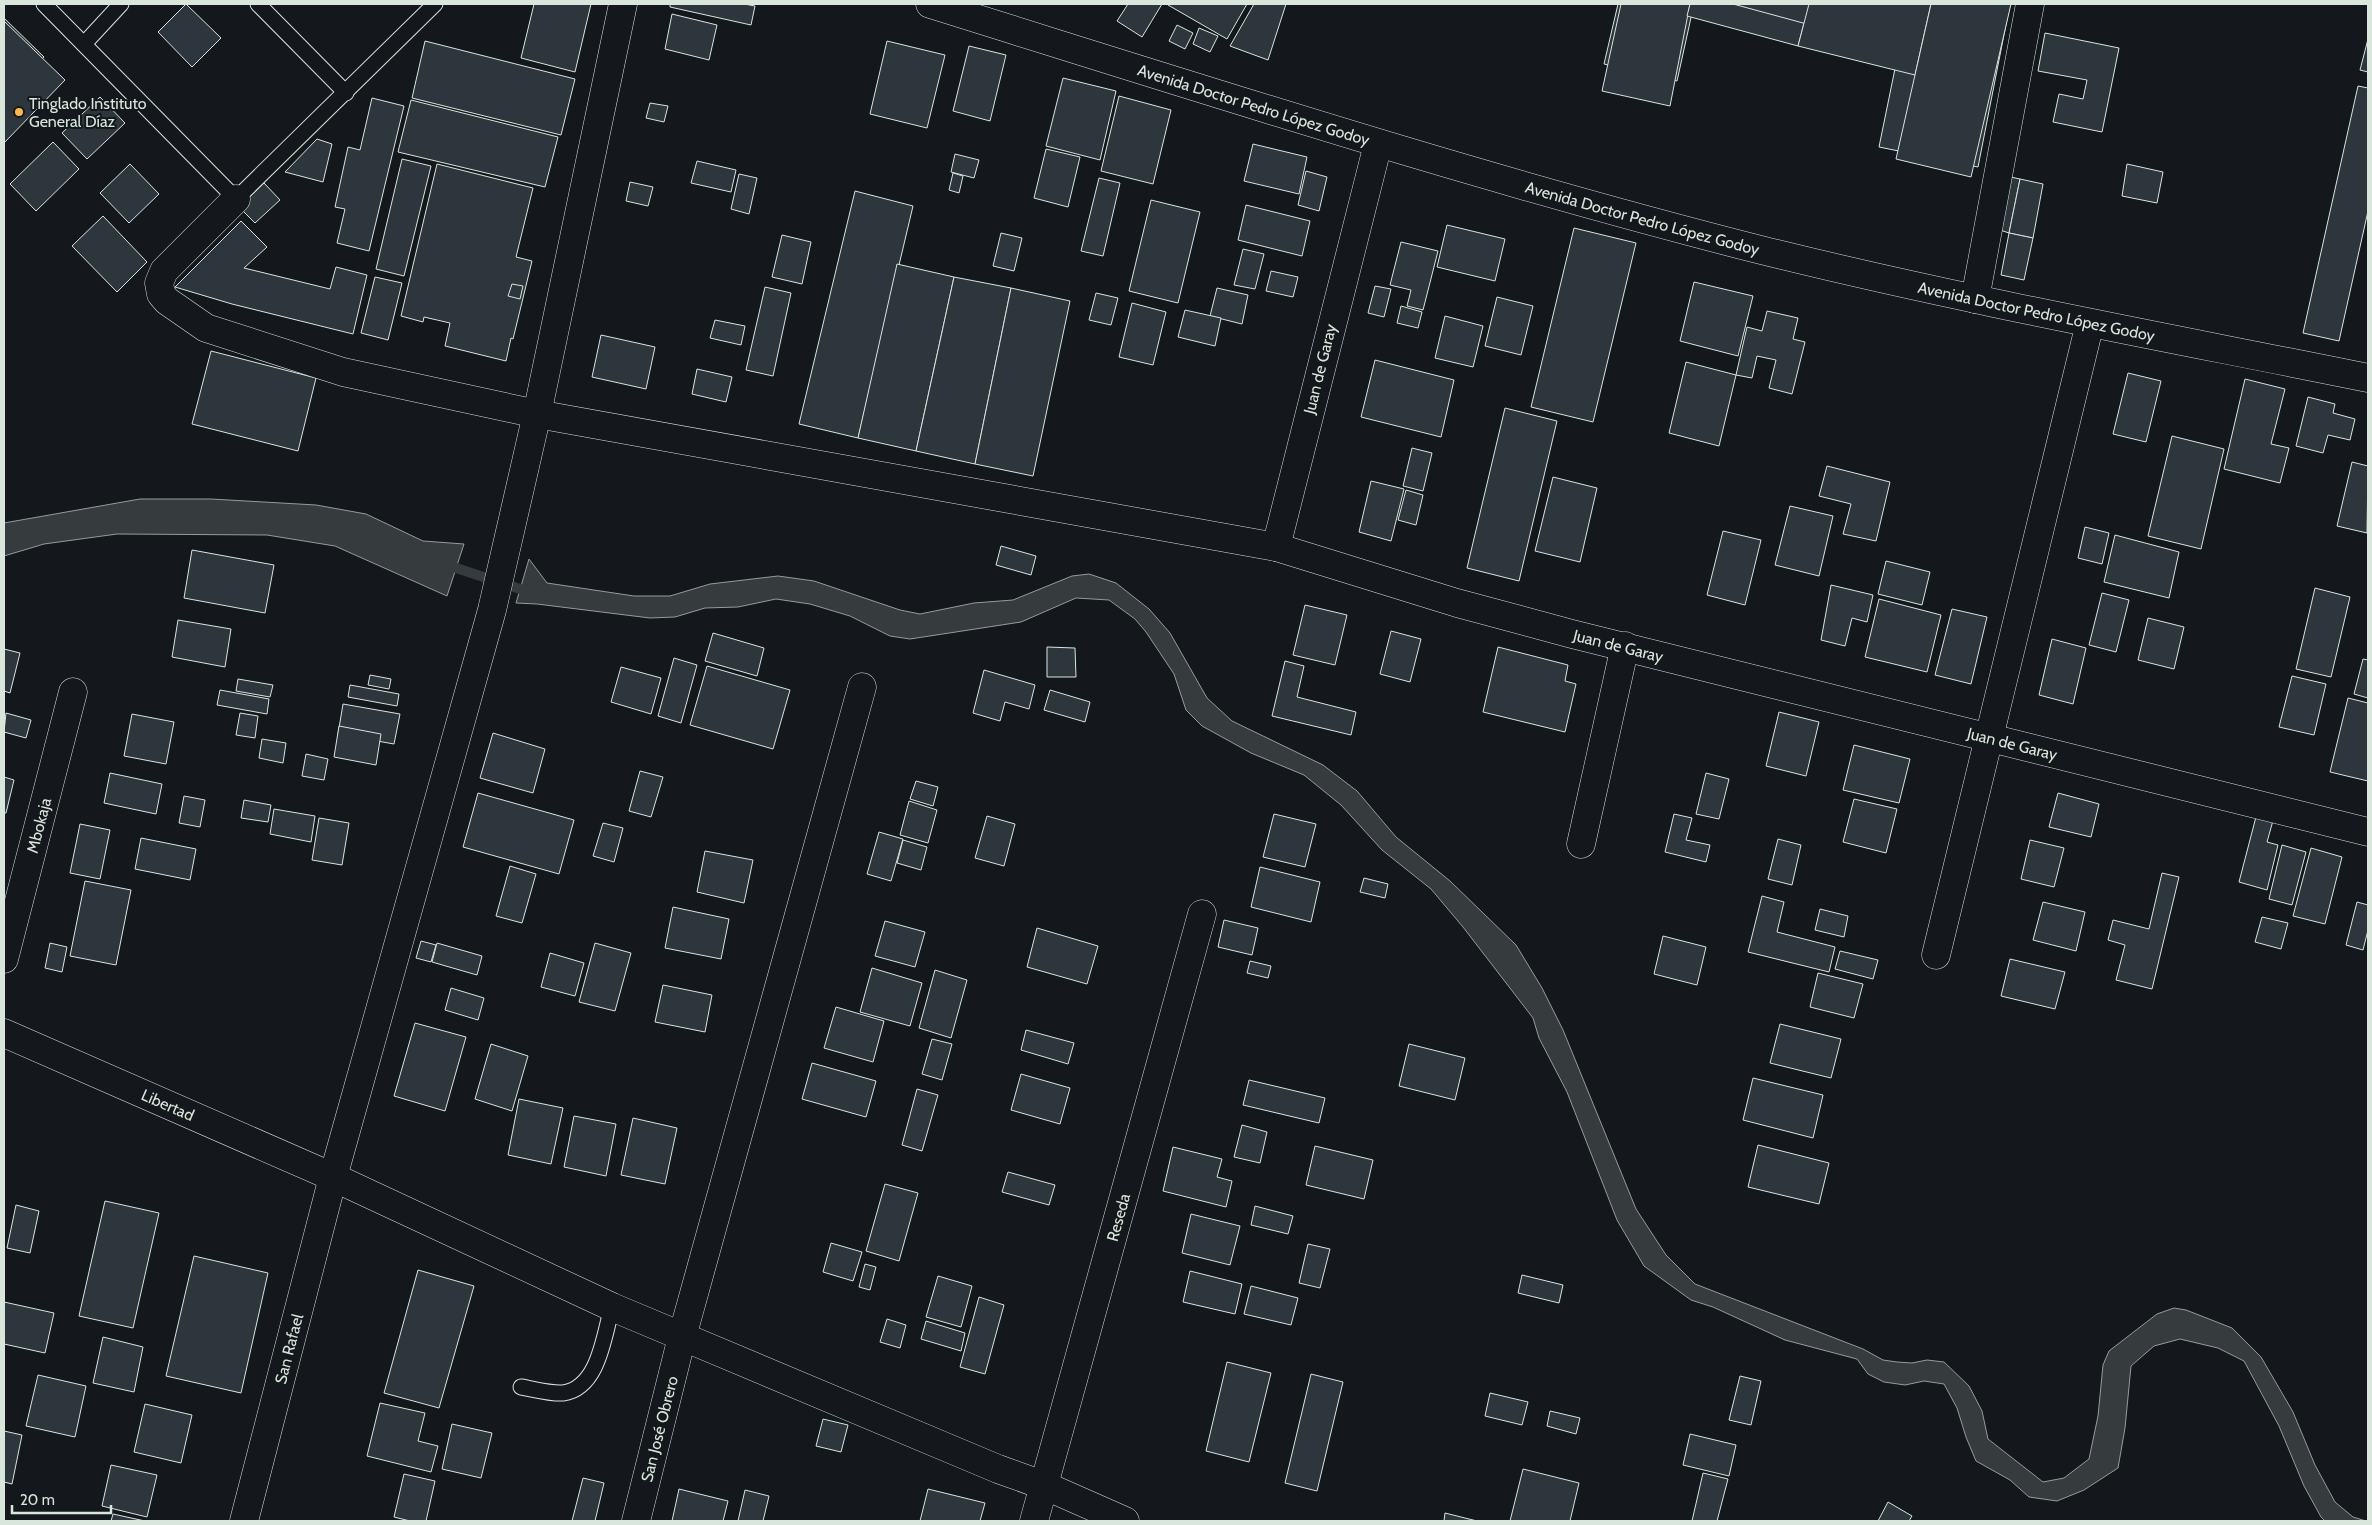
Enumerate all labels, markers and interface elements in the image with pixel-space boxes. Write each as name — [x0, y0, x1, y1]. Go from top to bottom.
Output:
street label: Avenida Doctor Pedro López Godoy — [1135, 60, 1372, 149]
place label: Tinglado Instituto General Díaz — [29, 94, 147, 131]
marker: Tinglado Instituto General Díaz — [13, 106, 25, 118]
street label: Avenida Doctor Pedro López Godoy — [1523, 177, 1761, 259]
street label: Avenida Doctor Pedro López Godoy — [1916, 277, 2157, 345]
street label: Juan de Garay — [1299, 322, 1340, 417]
street label: Juan de Garay — [1570, 625, 1665, 666]
street label: Juan de Garay — [1964, 723, 2059, 764]
street label: Mbokaja — [22, 795, 55, 855]
street label: Libertad — [139, 1085, 197, 1125]
street label: Reseda — [1102, 1191, 1134, 1244]
street label: San Rafael — [270, 1311, 307, 1386]
street label: San José Obrero — [637, 1374, 681, 1484]
scale bar — [12, 1482, 111, 1514]
text: 20 m — [20, 1491, 55, 1509]

